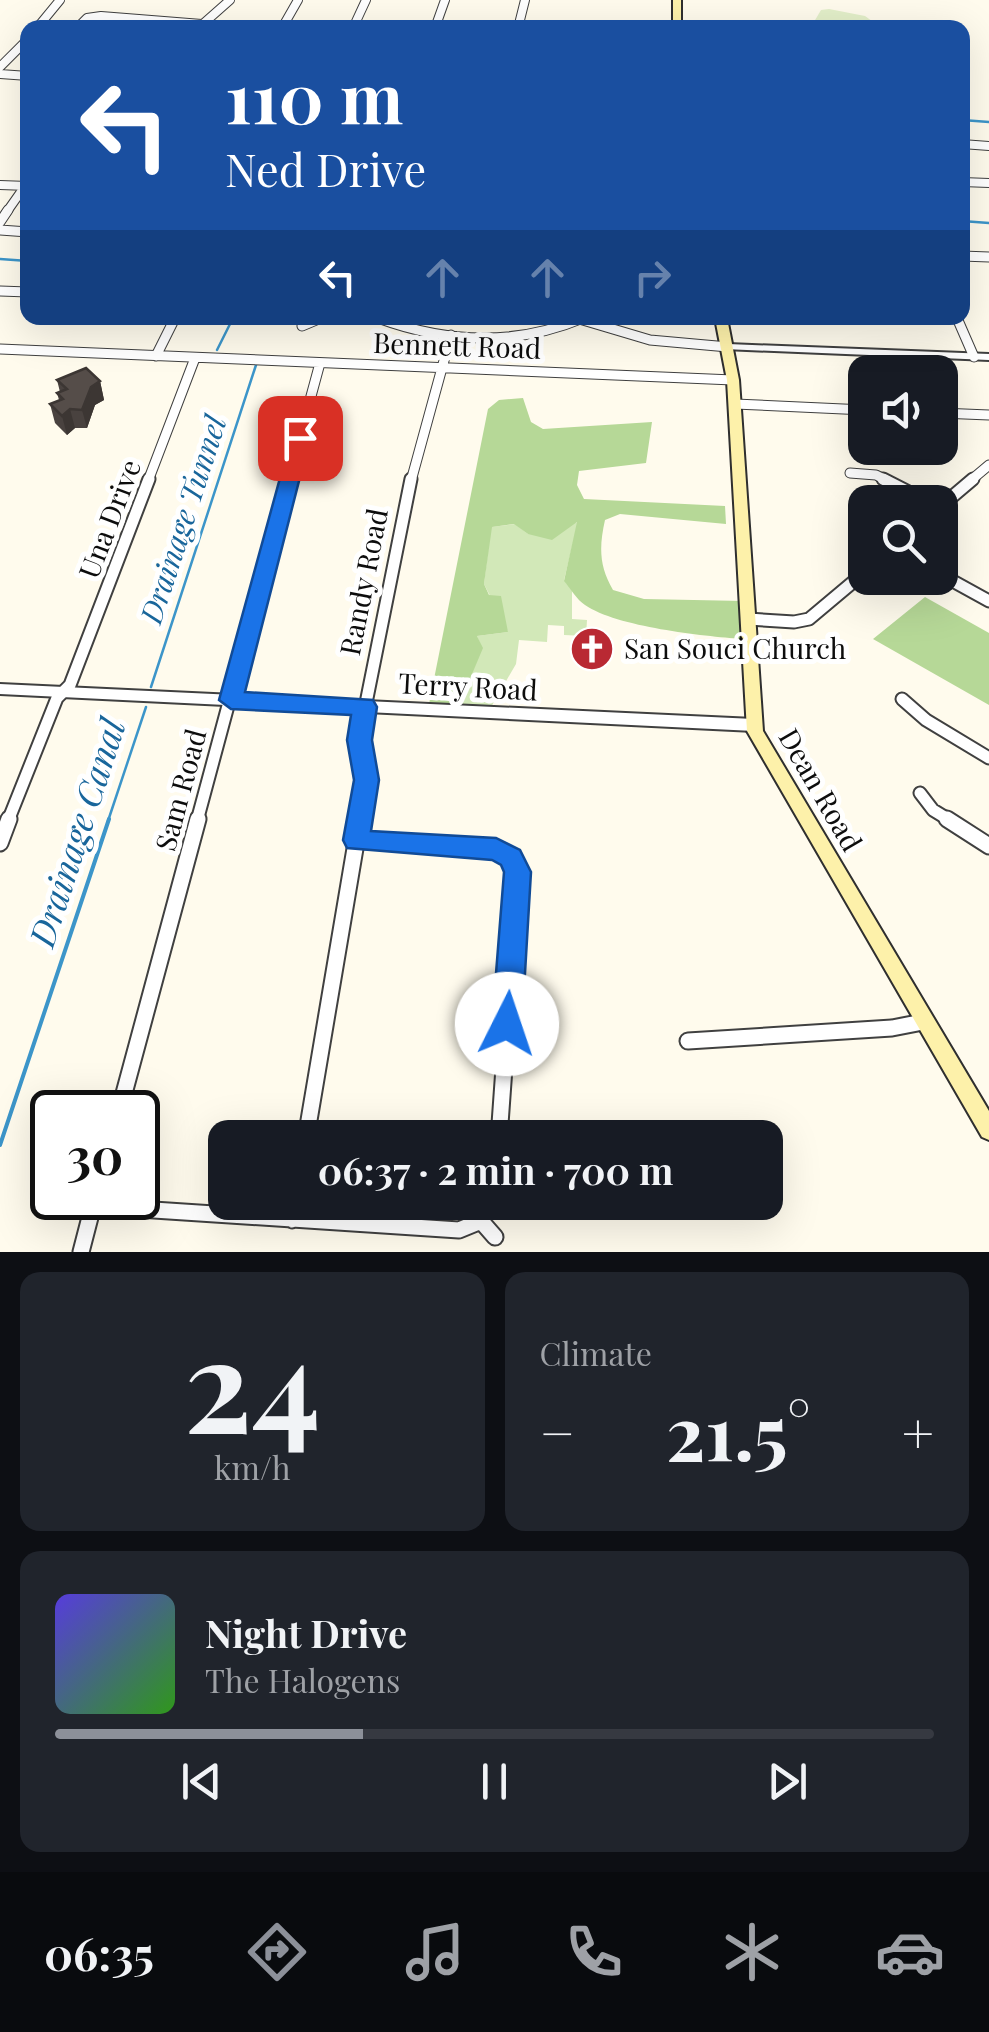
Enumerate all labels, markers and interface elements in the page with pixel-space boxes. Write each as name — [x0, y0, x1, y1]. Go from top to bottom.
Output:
text: 110 m — [225, 48, 403, 142]
icon: left — [60, 60, 190, 190]
text: Ned Drive — [225, 138, 426, 198]
icon: left — [310, 250, 365, 305]
icon: ahead — [415, 250, 470, 305]
icon: ahead — [520, 250, 575, 305]
icon: right — [625, 250, 680, 305]
street label: Bennett Road — [372, 323, 542, 366]
map controls — [848, 355, 958, 595]
button: sound — [848, 355, 958, 465]
pin — [258, 396, 343, 481]
water label: Drainage Tunnel — [129, 409, 235, 629]
icon: arrive — [273, 411, 328, 466]
street label: Una Drive — [69, 454, 148, 583]
button: search — [848, 485, 958, 595]
street label: Randy Road — [330, 505, 395, 658]
church icon: San Souci Church — [569, 626, 615, 672]
place label: San Souci Church — [624, 629, 847, 666]
street label: Terry Road — [398, 663, 539, 708]
water label: Drainage Canal — [16, 711, 135, 954]
street label: Dean Road — [771, 721, 871, 857]
street label: Sam Road — [146, 725, 214, 855]
position arrow — [455, 972, 559, 1076]
speed limit sign: 30 — [30, 1090, 160, 1220]
text: 06:37 · 2 min · 700 m — [318, 1144, 673, 1195]
text: 24 — [184, 1293, 321, 1467]
text: Climate — [540, 1331, 652, 1374]
text: 21.5° — [666, 1380, 811, 1480]
text: − — [540, 1394, 575, 1468]
text: + — [902, 1394, 934, 1468]
text: km/h — [214, 1445, 291, 1488]
text: Night Drive — [205, 1607, 407, 1658]
text: The Halogens — [205, 1658, 400, 1701]
icon: previous — [174, 1754, 229, 1809]
icon: pause — [467, 1754, 522, 1809]
icon: next — [760, 1754, 815, 1809]
icon: directions — [242, 1917, 312, 1987]
icon: music — [400, 1917, 470, 1987]
icon: phone — [559, 1917, 629, 1987]
icon: climate — [717, 1917, 787, 1987]
icon: car — [875, 1917, 945, 1987]
text: 06:35 — [44, 1922, 154, 1982]

